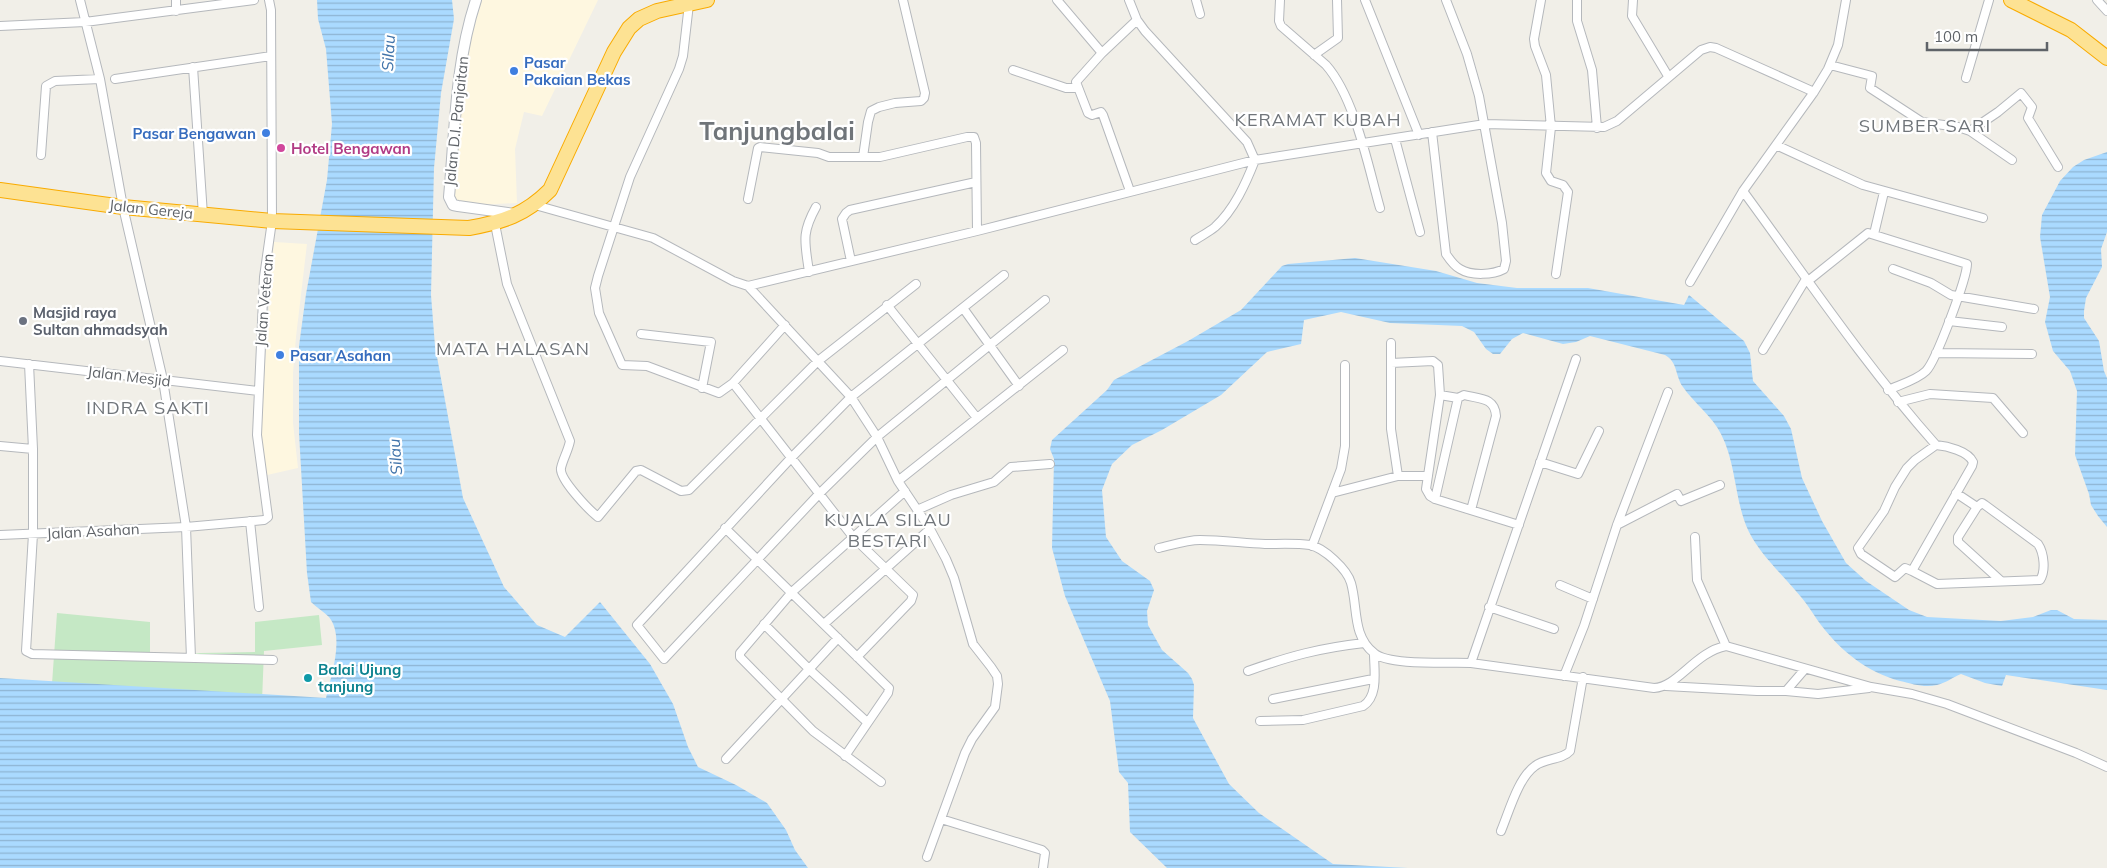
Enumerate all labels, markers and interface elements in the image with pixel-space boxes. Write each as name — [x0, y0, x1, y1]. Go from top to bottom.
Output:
scale bar — [1927, 20, 2047, 52]
text: 100 m — [1934, 27, 1978, 46]
water label: Silau — [377, 34, 399, 72]
place label: Pasar Pakaian Bekas — [524, 53, 630, 89]
street label: Jalan D.I. Panjaitan — [440, 55, 472, 187]
marker: Pasar Pakaian Bekas — [508, 65, 520, 77]
district label: KERAMAT KUBAH — [1235, 108, 1401, 131]
district label: SUMBER SARI — [1859, 114, 1991, 137]
district label: Tanjungbalai — [699, 115, 855, 146]
place label: Pasar Bengawan — [133, 124, 256, 143]
marker: Pasar Bengawan — [260, 127, 272, 139]
place label: Hotel Bengawan — [291, 139, 411, 158]
marker: Hotel Bengawan — [275, 142, 287, 154]
street label: Jalan Gereja — [108, 195, 194, 223]
street label: Jalan Veteran — [250, 253, 278, 347]
place label: Masjid raya Sultan ahmadsyah — [33, 303, 168, 339]
marker: Masjid raya Sultan ahmadsyah — [17, 315, 29, 327]
district label: MATA HALASAN — [436, 337, 590, 360]
place label: Pasar Asahan — [290, 346, 391, 365]
marker: Pasar Asahan — [274, 349, 286, 361]
street label: Jalan Mesjid — [86, 361, 172, 391]
district label: INDRA SAKTI — [86, 396, 210, 419]
water label: Silau — [384, 438, 406, 476]
district label: KUALA SILAU BESTARI — [824, 508, 952, 552]
street label: Jalan Asahan — [46, 519, 140, 543]
place label: Balai Ujung tanjung — [318, 660, 401, 696]
marker: Balai Ujung tanjung — [302, 672, 314, 684]

